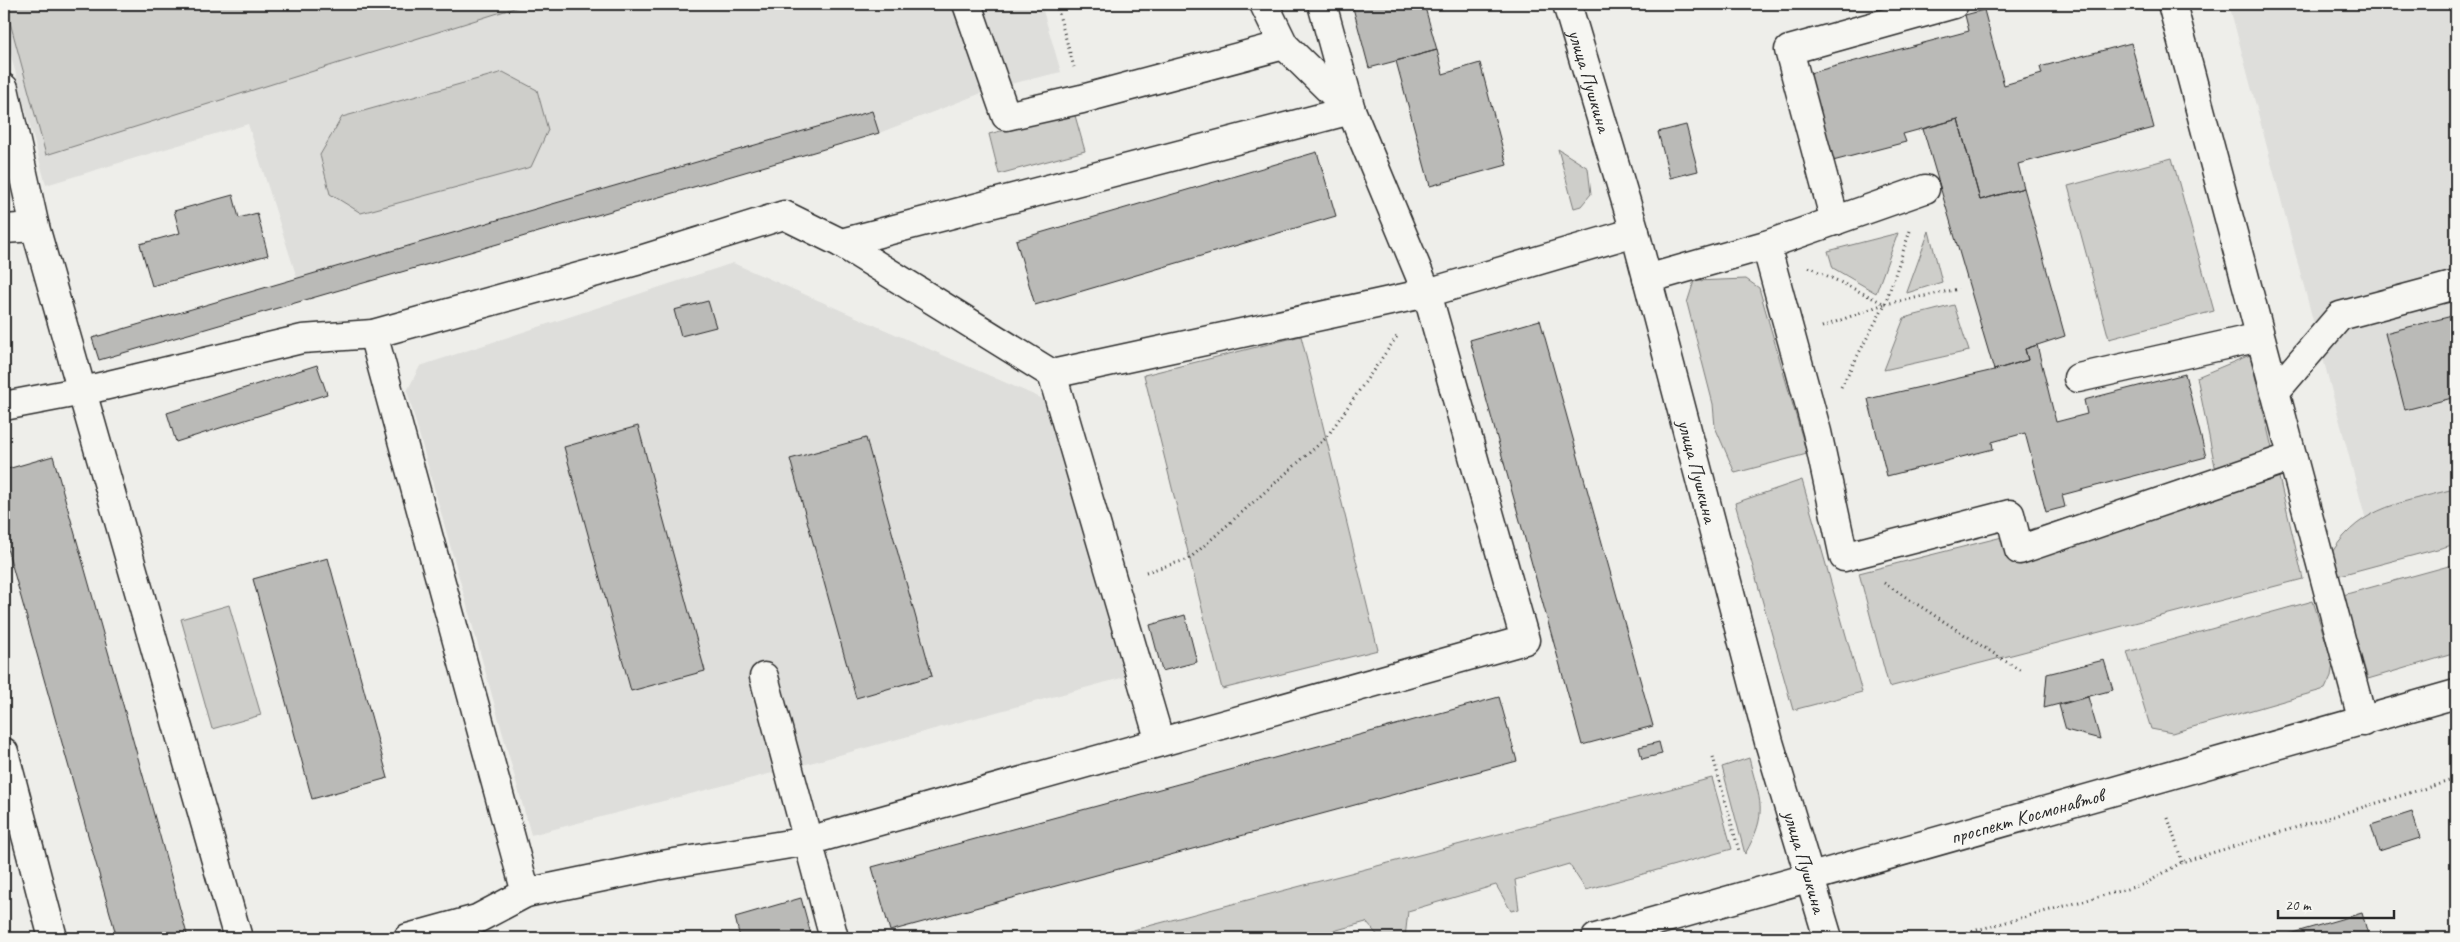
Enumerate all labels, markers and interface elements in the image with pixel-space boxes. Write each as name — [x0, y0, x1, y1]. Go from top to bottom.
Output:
street label: улица Пушкина — [1563, 26, 1617, 137]
street label: улица Пушкина — [1672, 416, 1724, 527]
street label: проспект Космонавтов — [1947, 781, 2110, 849]
street label: улица Пушкина — [1777, 806, 1833, 917]
scale bar — [2278, 887, 2394, 919]
text: 20 m — [2285, 896, 2312, 915]

